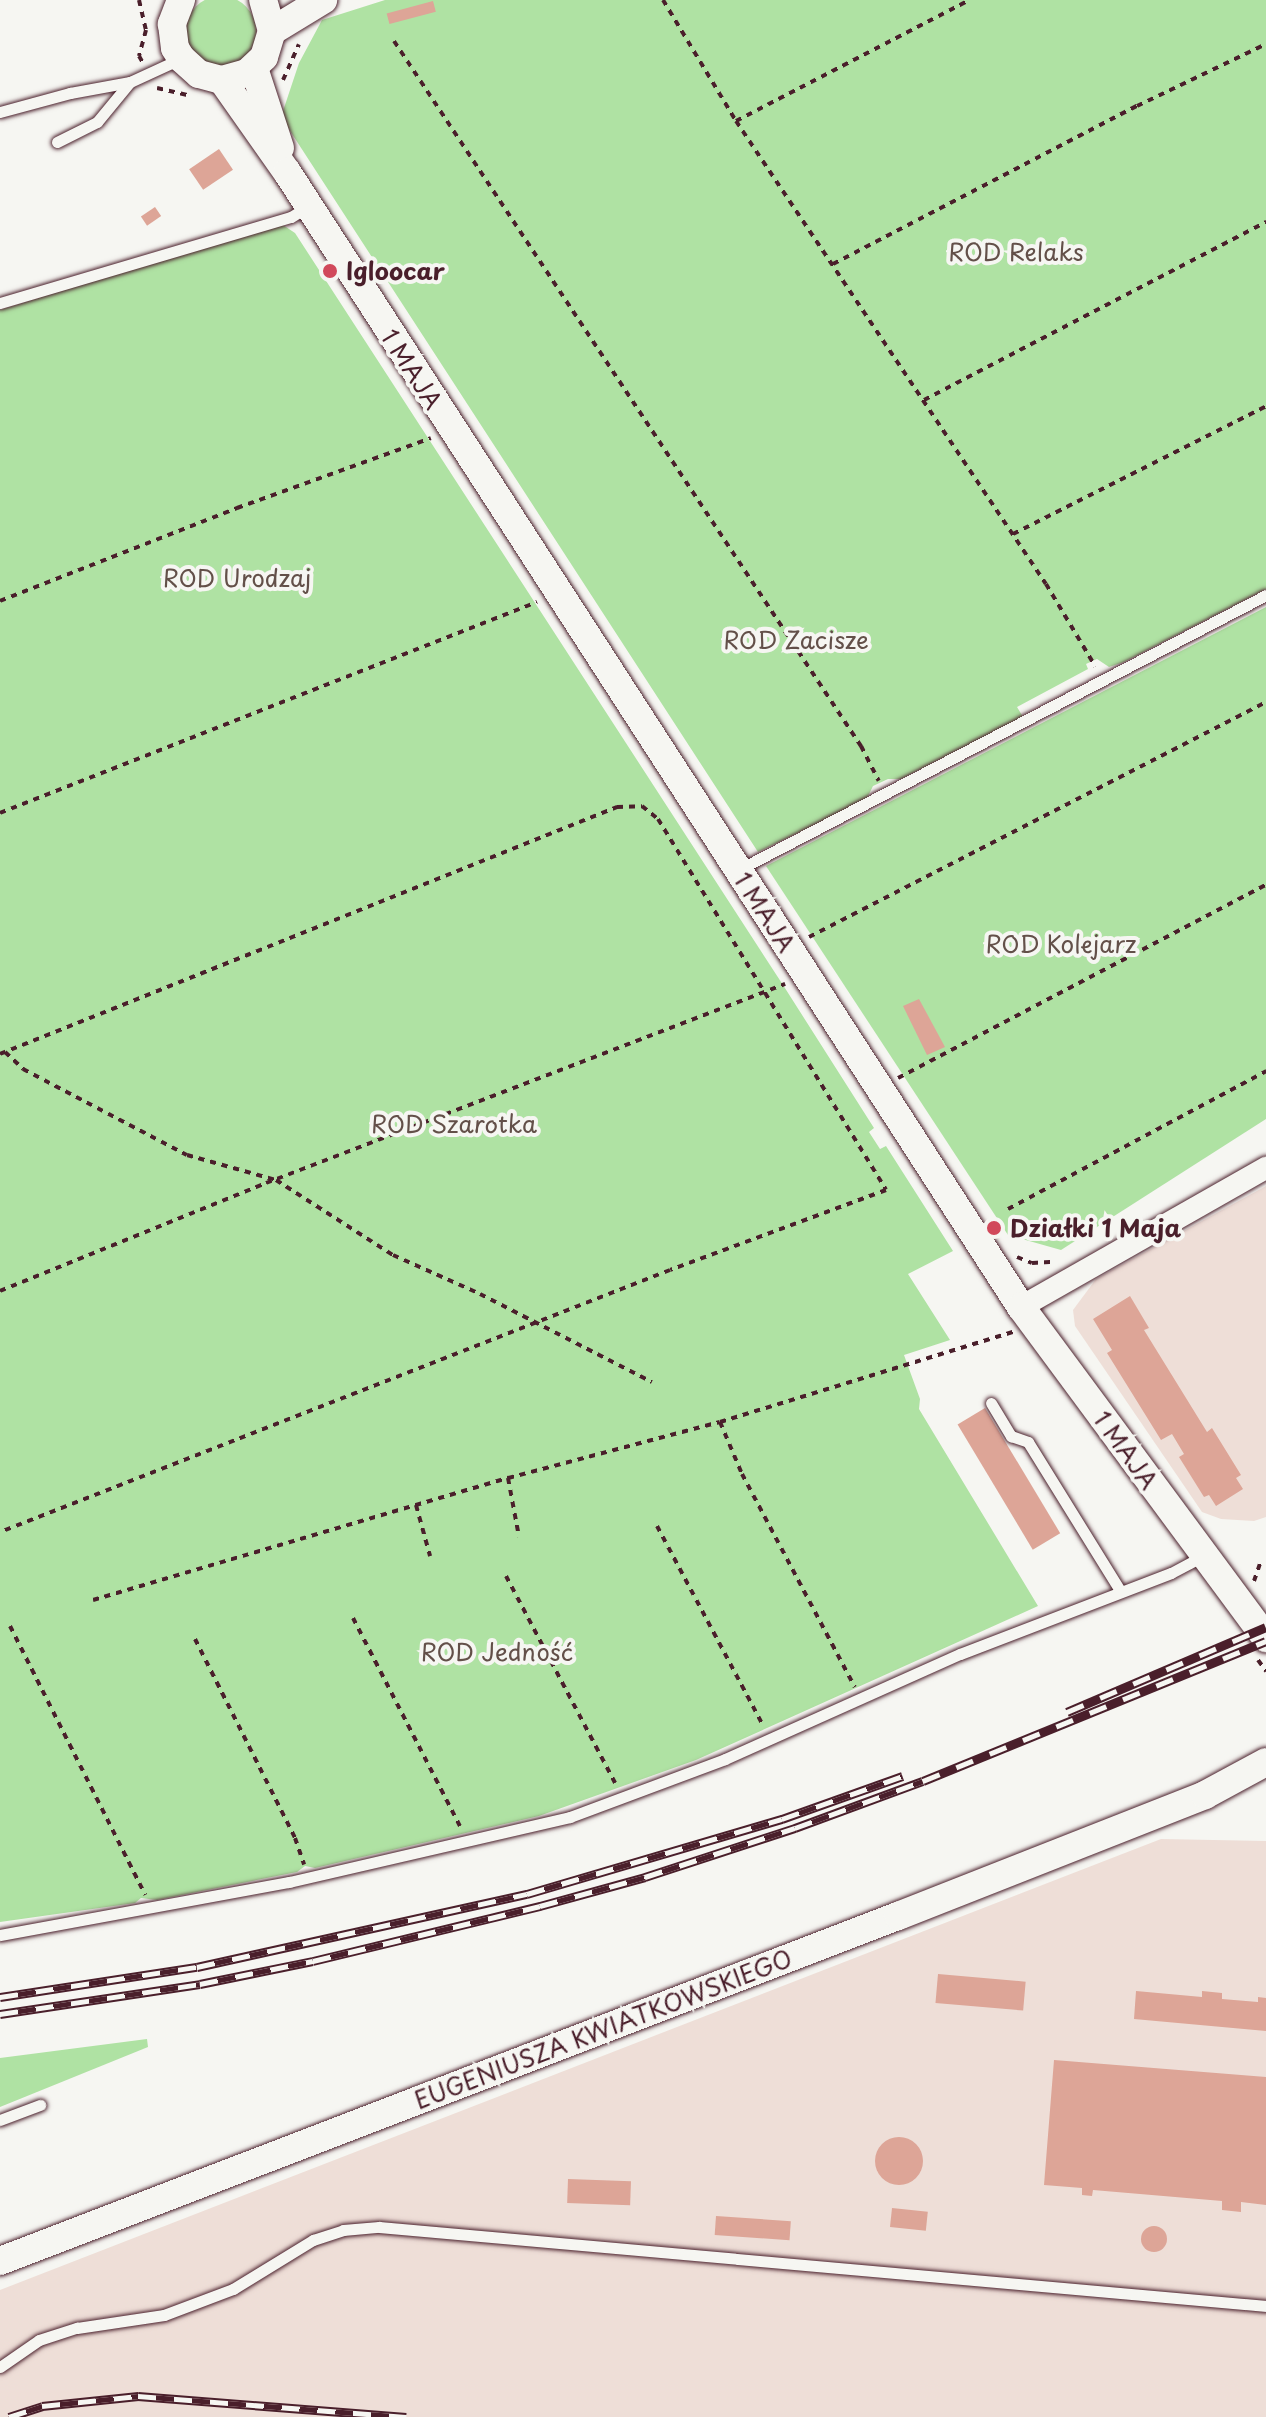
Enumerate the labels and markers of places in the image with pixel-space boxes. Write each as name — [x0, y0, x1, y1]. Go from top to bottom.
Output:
place label: Igloocar — [346, 257, 445, 285]
marker: Igloocar — [321, 262, 339, 280]
place label: Działki 1 Maja — [1010, 1214, 1185, 1242]
marker: Działki 1 Maja — [985, 1219, 1003, 1237]

